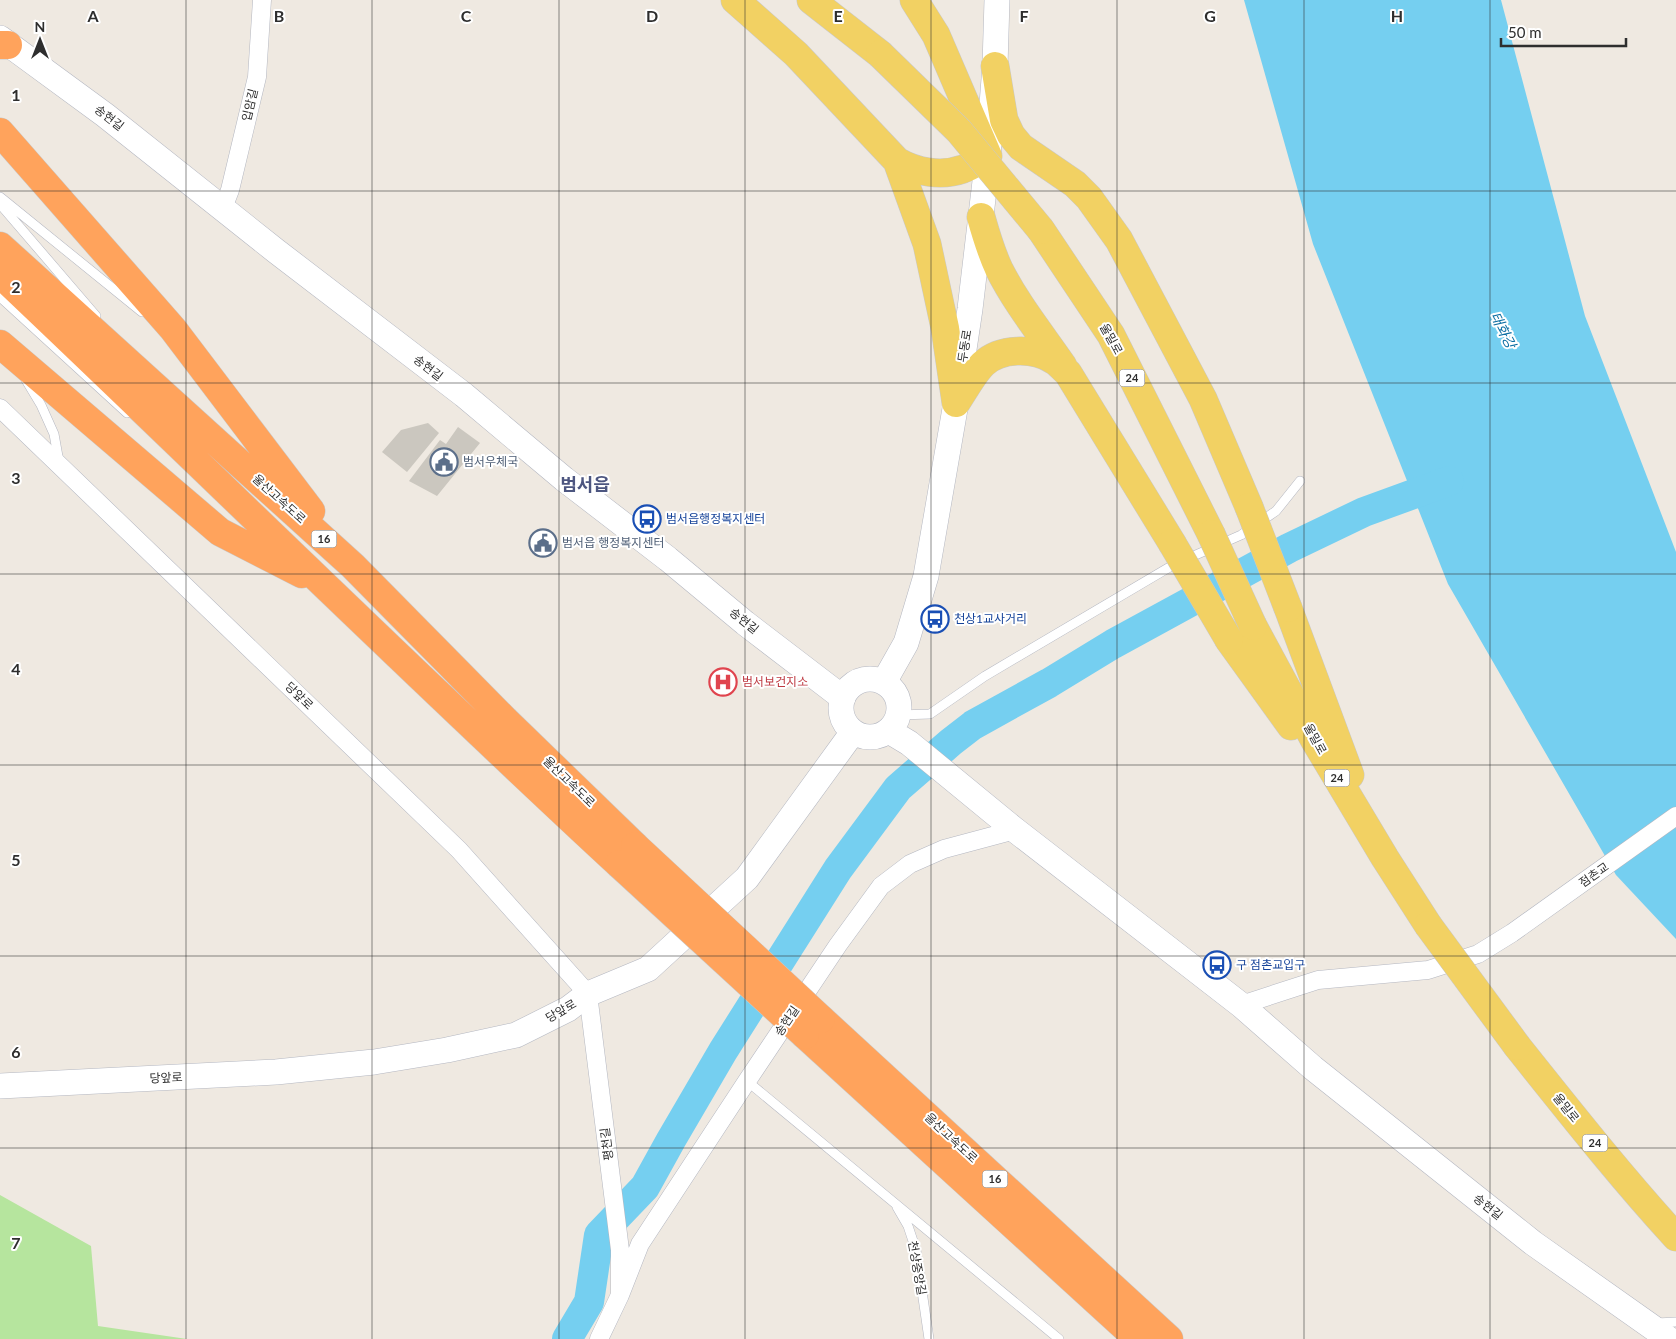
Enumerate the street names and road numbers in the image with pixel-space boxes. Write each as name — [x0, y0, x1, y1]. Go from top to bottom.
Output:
street label: 입암길 — [238, 87, 261, 123]
street label: 송현길 — [92, 101, 127, 134]
street label: 울밀로 — [1097, 321, 1126, 357]
street label: 두동로 — [955, 328, 975, 363]
street label: 송현길 — [411, 351, 446, 384]
road number: 24 — [1120, 369, 1144, 386]
street label: 울산고속도로 — [250, 471, 309, 526]
road number: 16 — [312, 530, 336, 548]
street label: 송현길 — [727, 604, 762, 637]
street label: 당앞로 — [282, 679, 316, 713]
street label: 울밀로 — [1301, 721, 1330, 757]
street label: 울산고속도로 — [540, 753, 598, 810]
road number: 24 — [1324, 770, 1350, 786]
street label: 점촌교 — [1576, 859, 1612, 890]
street label: 당앞로 — [543, 996, 579, 1025]
street label: 송현길 — [771, 1003, 802, 1039]
street label: 당앞로 — [149, 1069, 183, 1086]
street label: 울밀로 — [1550, 1090, 1583, 1125]
street label: 울산고속도로 — [922, 1110, 981, 1166]
street label: 평천길 — [597, 1127, 616, 1161]
road number: 24 — [1582, 1134, 1608, 1152]
road number: 16 — [982, 1170, 1008, 1188]
street label: 송현길 — [1471, 1190, 1506, 1223]
street label: 천상중앙길 — [905, 1239, 930, 1296]

